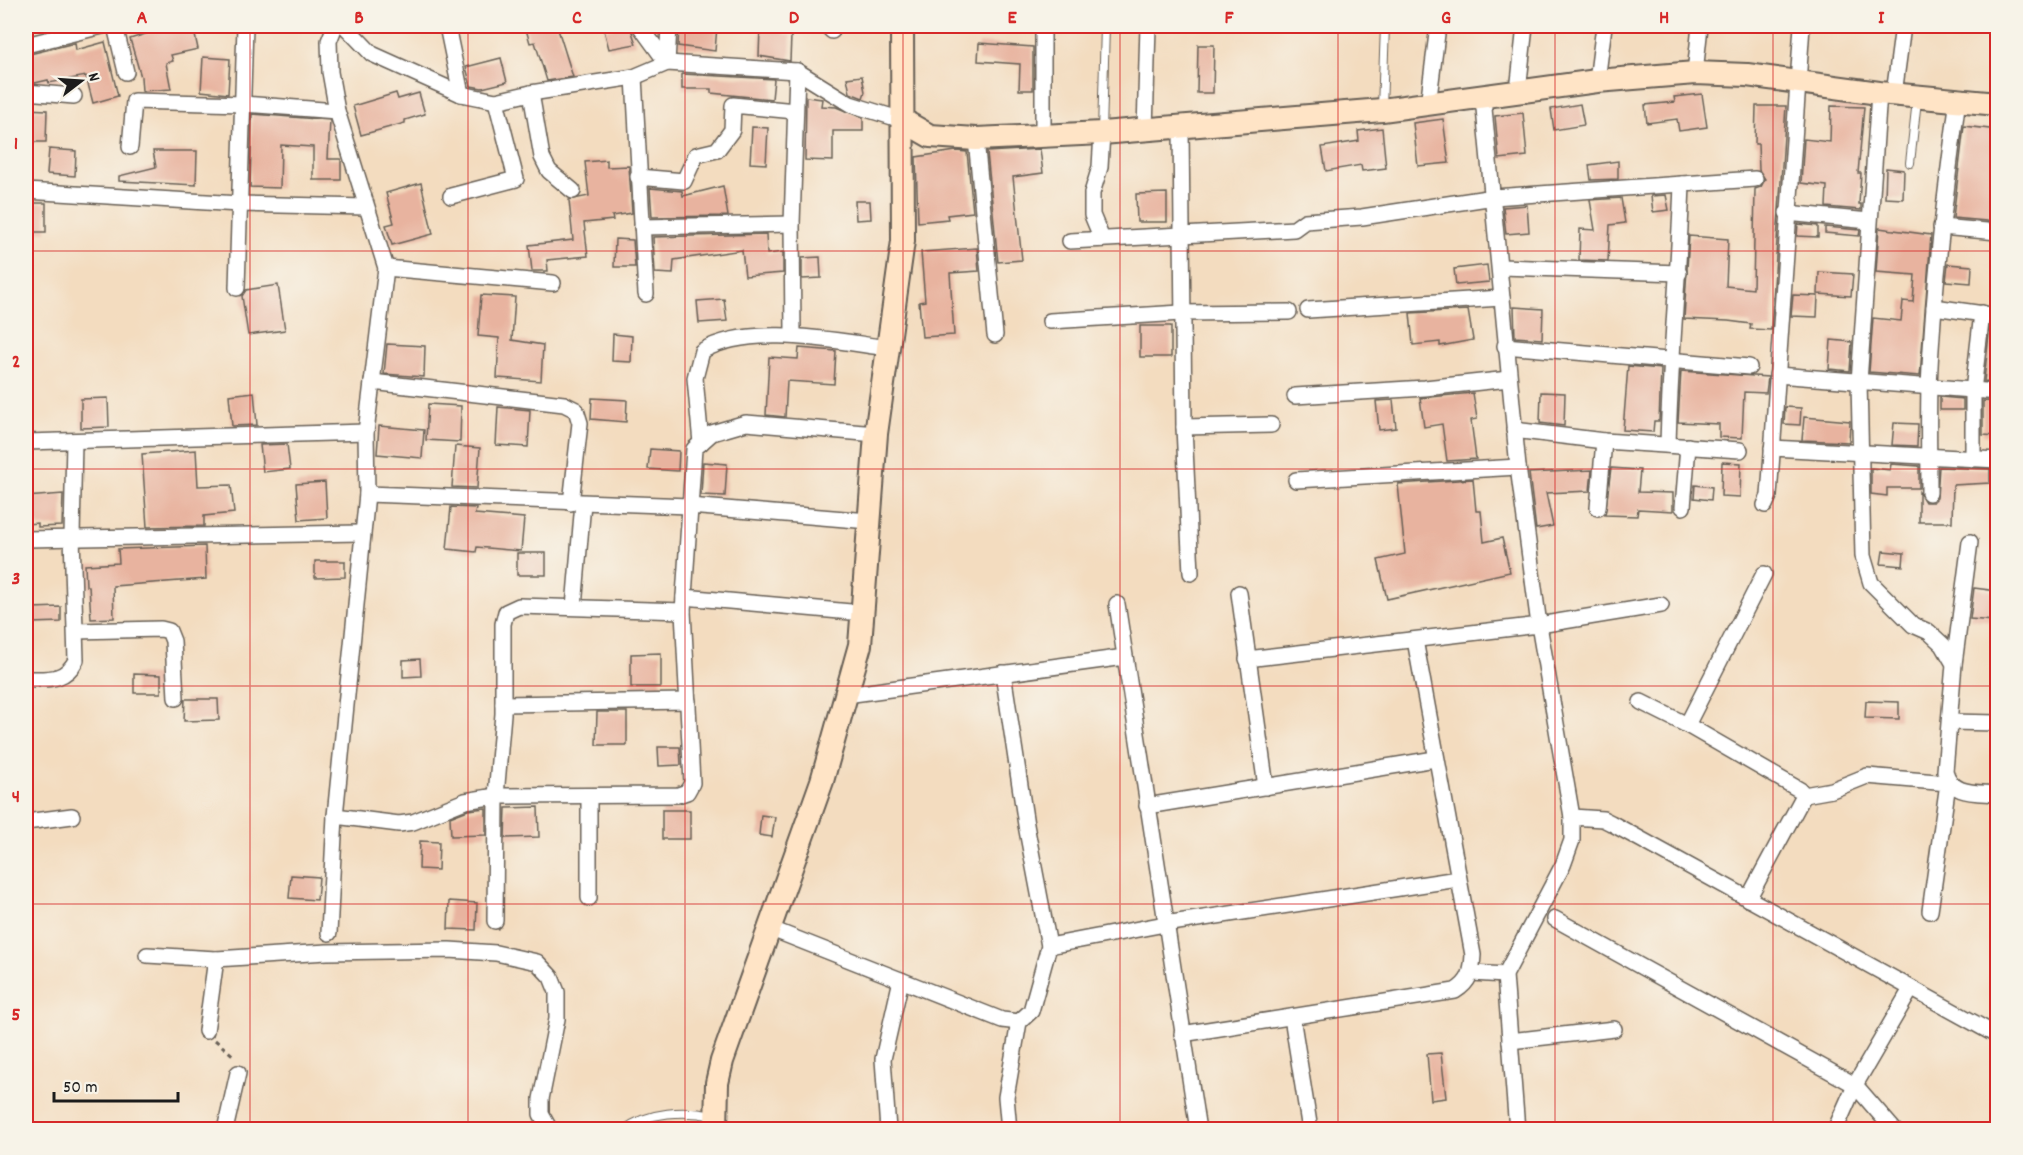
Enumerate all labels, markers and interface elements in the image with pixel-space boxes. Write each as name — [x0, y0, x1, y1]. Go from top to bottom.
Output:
text: A — [137, 5, 148, 33]
text: B — [354, 5, 364, 33]
text: C — [572, 5, 582, 33]
text: D — [789, 5, 800, 33]
text: E — [1007, 5, 1017, 33]
text: F — [1225, 5, 1235, 33]
text: G — [1441, 5, 1451, 33]
text: H — [1659, 5, 1669, 33]
text: I — [1878, 5, 1885, 33]
north arrow — [51, 51, 111, 111]
text: N — [81, 70, 105, 85]
text: 1 — [14, 131, 18, 159]
text: 2 — [12, 349, 20, 377]
text: 3 — [12, 566, 20, 594]
text: 4 — [12, 784, 20, 812]
text: 5 — [11, 1002, 21, 1030]
scale bar — [54, 1065, 178, 1103]
text: 50 m — [63, 1076, 98, 1101]

